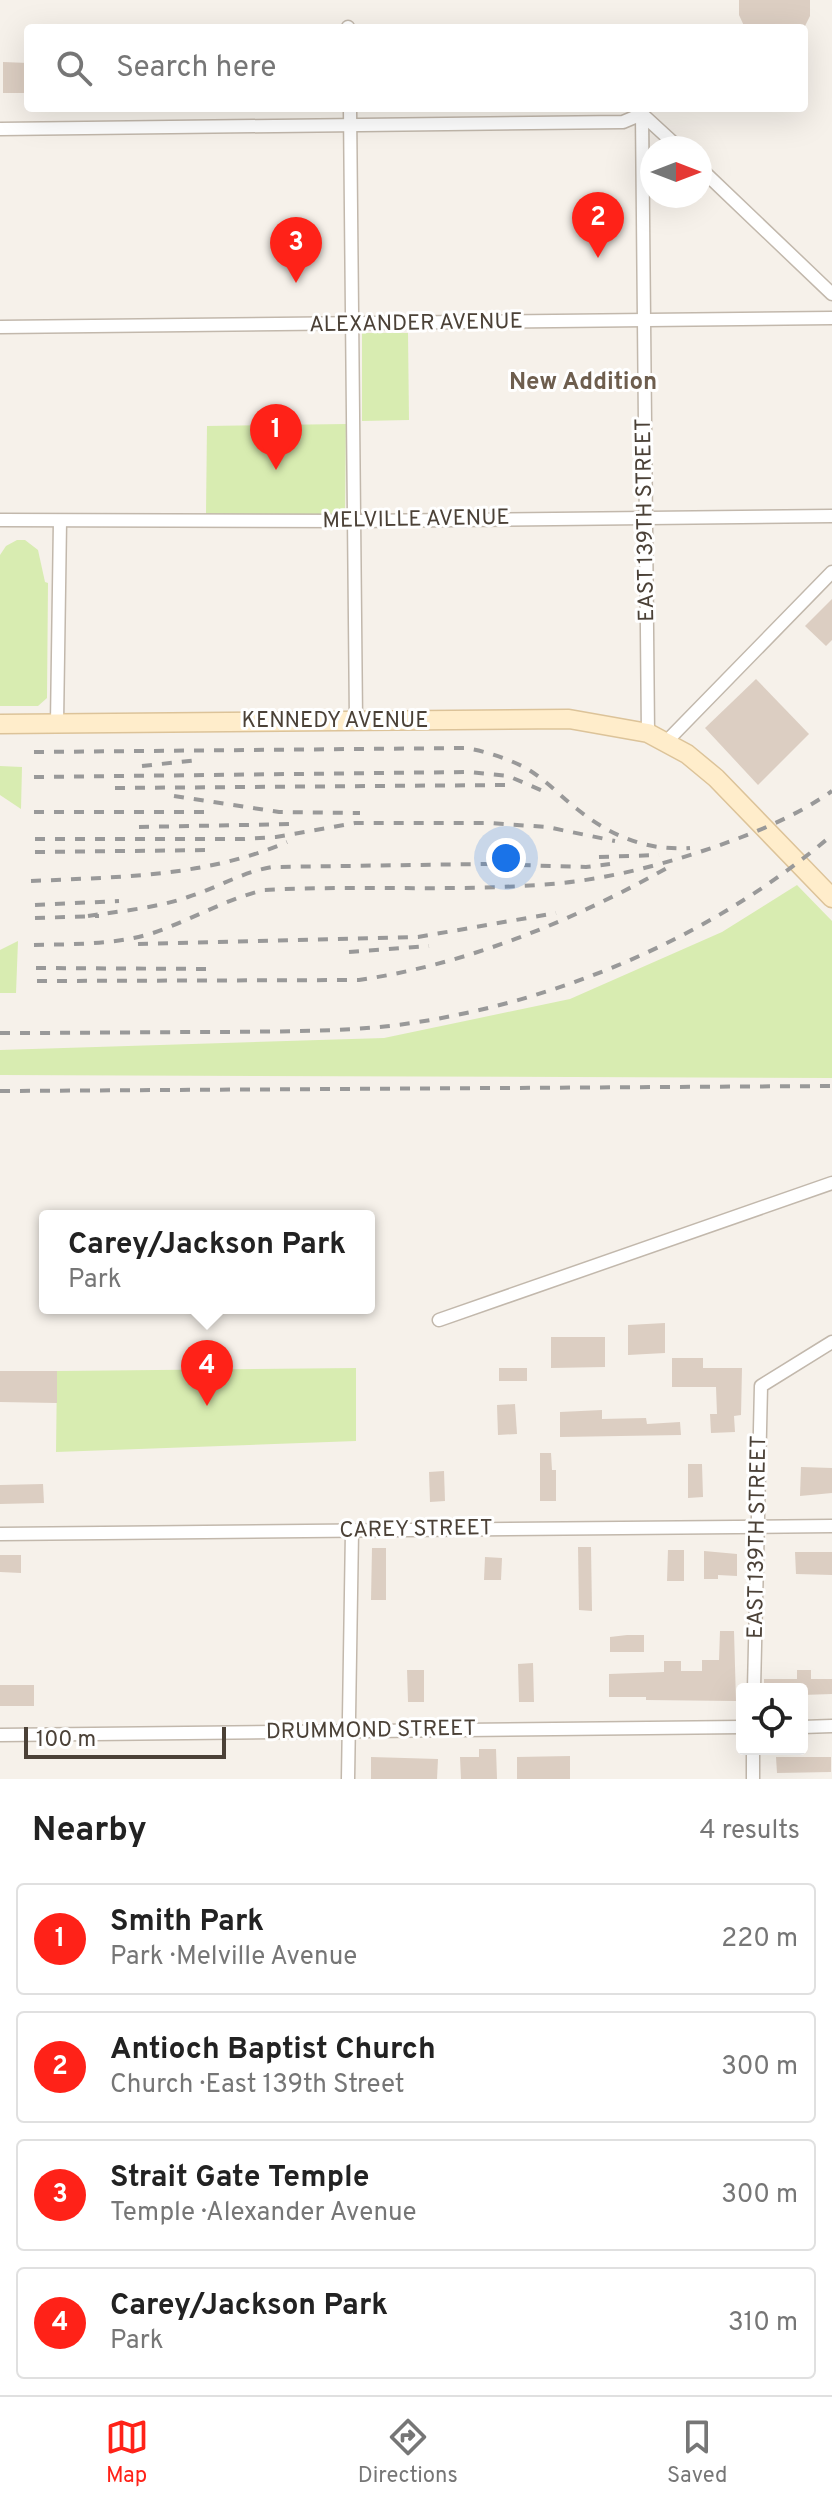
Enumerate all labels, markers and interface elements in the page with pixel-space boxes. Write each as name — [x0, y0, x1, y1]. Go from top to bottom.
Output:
search box — [24, 24, 808, 112]
icon: search — [52, 46, 96, 90]
text: Search here — [116, 50, 276, 87]
north arrow — [640, 136, 712, 208]
pin: 2 — [572, 192, 624, 258]
pin: 3 — [270, 217, 322, 283]
street label: ALEXANDER AVENUE — [309, 309, 523, 339]
district label: New Addition — [509, 368, 657, 398]
pin: 1 — [250, 404, 302, 470]
street label: EAST 139TH STREET — [631, 418, 661, 622]
street label: MELVILLE AVENUE — [322, 505, 510, 535]
street label: KENNEDY AVENUE — [242, 708, 428, 735]
your location — [486, 838, 526, 878]
popup — [39, 1210, 375, 1314]
text: Carey/Jackson Park — [68, 1227, 346, 1264]
text: Park — [68, 1264, 122, 1297]
pin: 4 — [181, 1340, 233, 1406]
street label: EAST 139TH STREET — [743, 1435, 773, 1639]
street label: CAREY STREET — [339, 1515, 493, 1545]
map controls — [736, 1683, 808, 1755]
button: locate — [736, 1683, 808, 1755]
street label: DRUMMOND STREET — [266, 1716, 476, 1746]
scale bar — [24, 1723, 226, 1759]
text: 100 m — [36, 1727, 96, 1754]
text: Nearby — [32, 1810, 147, 1853]
text: 4 results — [699, 1815, 800, 1848]
text: Smith Park — [110, 1904, 264, 1941]
text: 1 — [55, 1923, 65, 1956]
text: 220 m — [721, 1923, 798, 1956]
text: Park · Melville Avenue — [110, 1941, 357, 1974]
text: Antioch Baptist Church — [110, 2032, 436, 2069]
text: 2 — [52, 2051, 68, 2084]
text: 300 m — [721, 2051, 798, 2084]
text: Church · East 139th Street — [110, 2069, 405, 2102]
text: Strait Gate Temple — [110, 2160, 369, 2197]
text: 3 — [52, 2179, 68, 2212]
text: 300 m — [721, 2179, 798, 2212]
text: Temple · Alexander Avenue — [110, 2197, 417, 2230]
text: Carey/Jackson Park — [110, 2288, 388, 2325]
text: 4 — [52, 2307, 68, 2340]
text: 310 m — [728, 2307, 798, 2340]
text: Park — [110, 2325, 164, 2358]
tab: Map — [105, 2415, 149, 2490]
tab: Directions — [358, 2415, 458, 2490]
tab: Saved — [667, 2415, 727, 2490]

